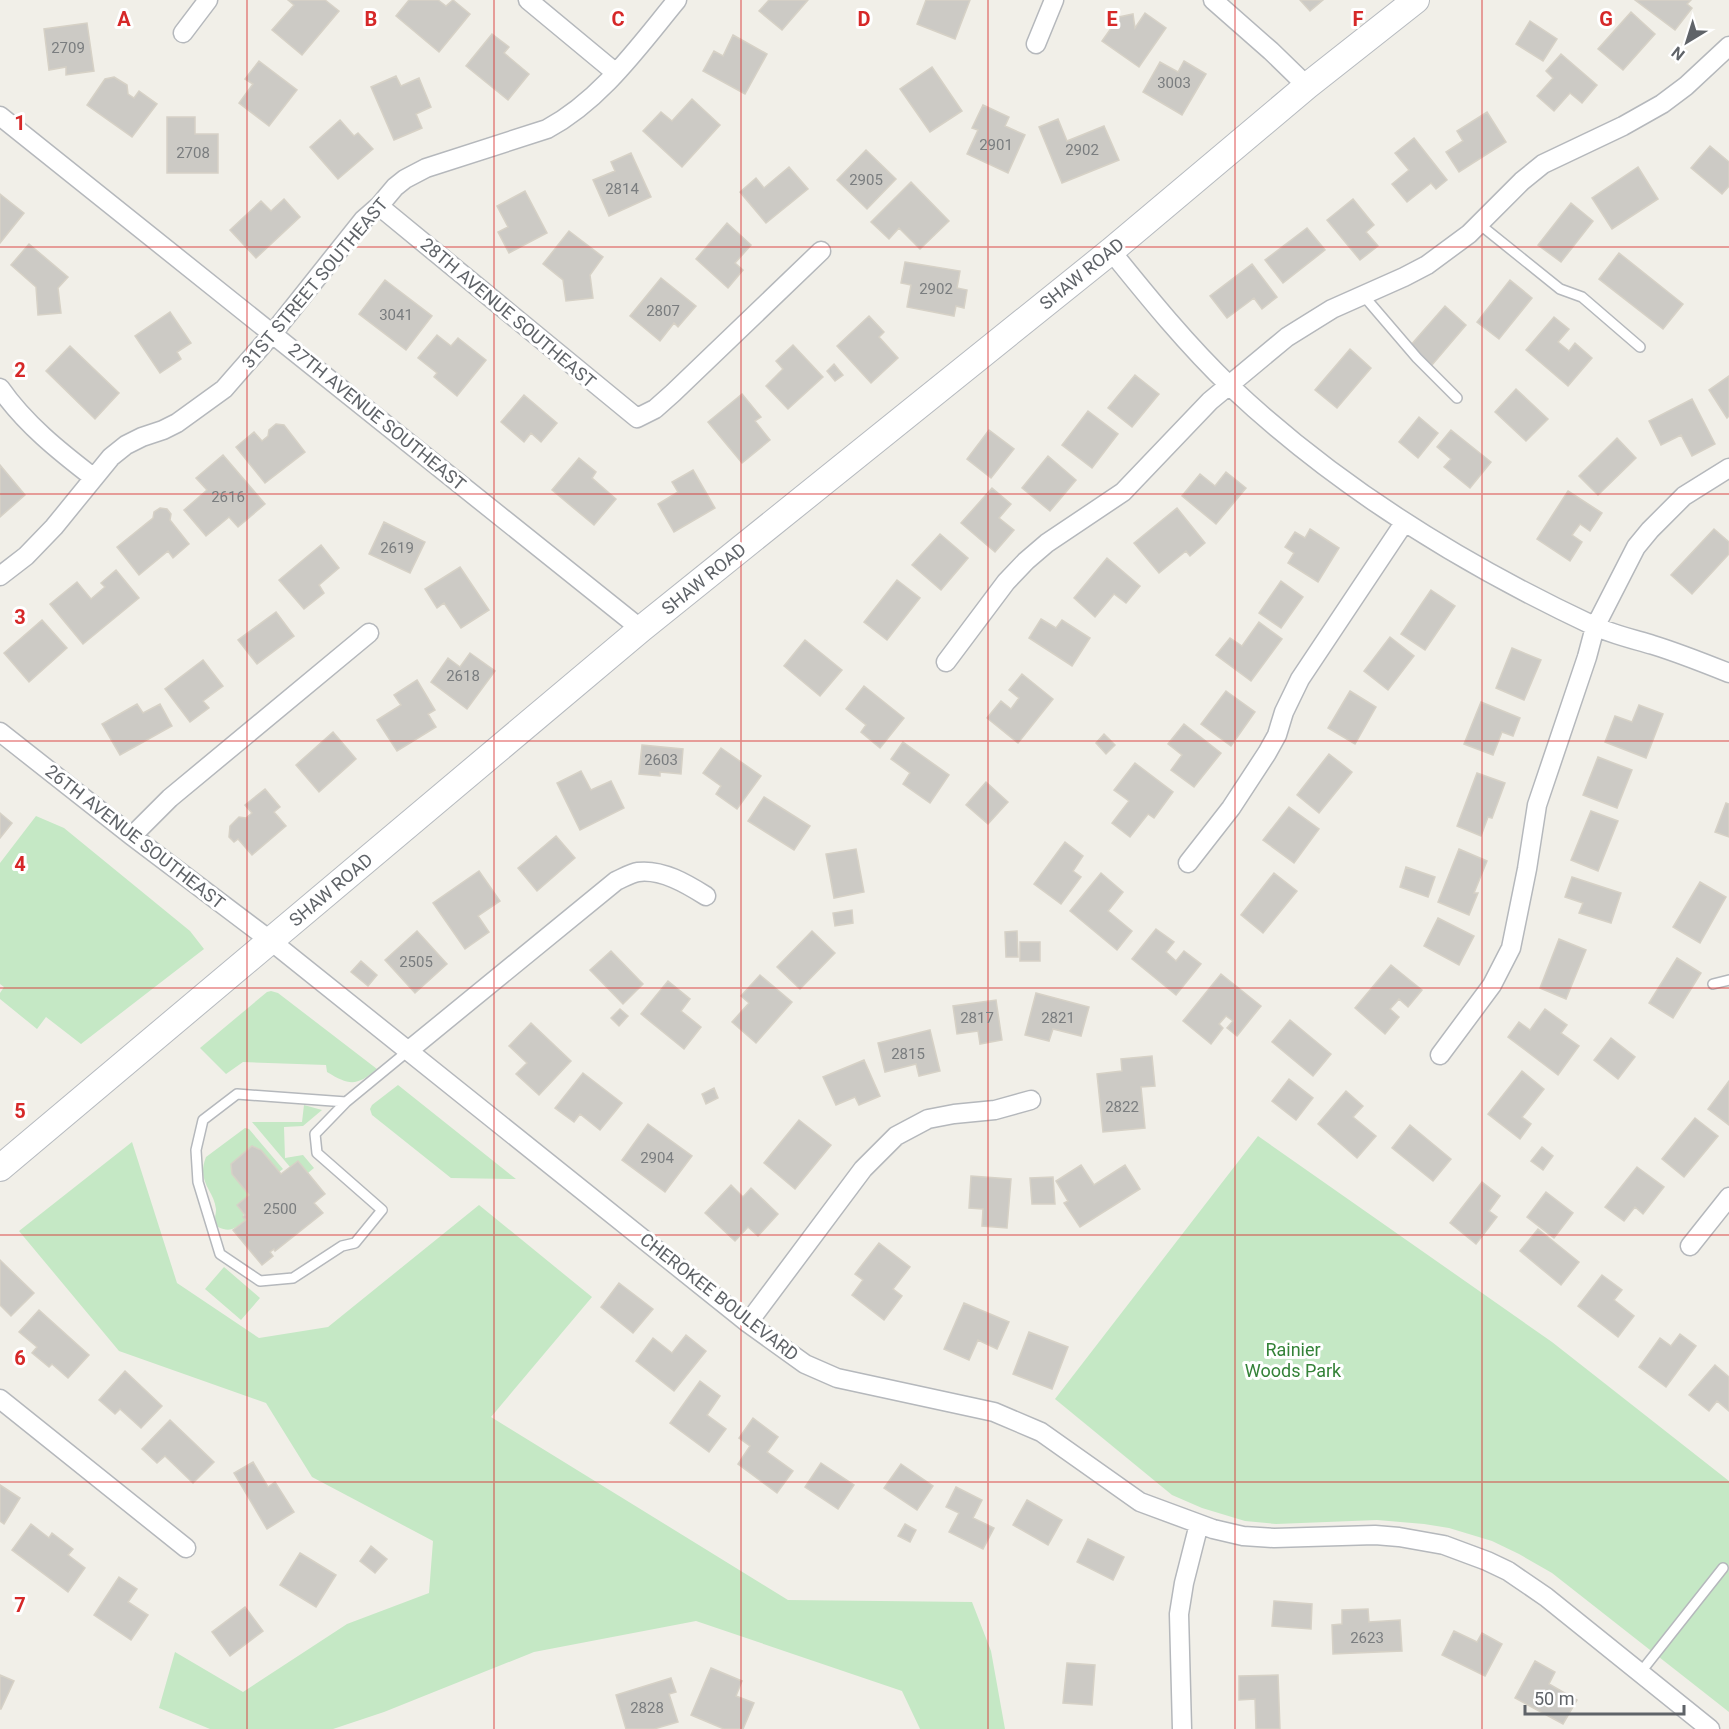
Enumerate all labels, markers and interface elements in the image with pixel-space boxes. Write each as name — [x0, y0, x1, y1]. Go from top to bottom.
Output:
text: A — [117, 7, 131, 31]
text: B — [365, 7, 377, 31]
text: C — [611, 7, 625, 31]
text: D — [858, 7, 871, 31]
text: E — [1106, 7, 1118, 31]
text: F — [1353, 7, 1364, 31]
text: G — [1599, 7, 1613, 31]
north arrow — [1657, 12, 1717, 72]
house number: 2709 — [51, 39, 85, 57]
text: N — [1668, 42, 1688, 64]
house number: 3003 — [1157, 74, 1191, 92]
text: 1 — [14, 111, 26, 135]
house number: 2901 — [979, 136, 1013, 154]
house number: 2902 — [1065, 141, 1099, 159]
house number: 2708 — [176, 144, 210, 162]
house number: 2905 — [849, 171, 883, 189]
house number: 2814 — [605, 180, 639, 198]
street label: 31ST STREET SOUTHEAST — [237, 193, 392, 372]
street label: 28TH AVENUE SOUTHEAST — [417, 233, 600, 392]
street label: SHAW ROAD — [1035, 233, 1128, 314]
house number: 2902 — [919, 280, 953, 298]
house number: 2807 — [646, 302, 680, 320]
house number: 3041 — [379, 306, 413, 324]
street label: 27TH AVENUE SOUTHEAST — [284, 339, 470, 495]
text: 2 — [14, 358, 26, 382]
house number: 2616 — [211, 488, 245, 506]
street label: SHAW ROAD — [657, 538, 750, 619]
house number: 2619 — [380, 539, 414, 557]
text: 3 — [14, 605, 26, 629]
house number: 2618 — [446, 667, 480, 685]
house number: 2603 — [644, 751, 678, 769]
street label: 26TH AVENUE SOUTHEAST — [41, 760, 229, 913]
street label: SHAW ROAD — [285, 849, 377, 930]
text: 4 — [14, 852, 26, 876]
house number: 2505 — [399, 953, 433, 971]
house number: 2817 — [960, 1009, 994, 1027]
house number: 2821 — [1041, 1009, 1075, 1027]
house number: 2815 — [891, 1045, 925, 1063]
house number: 2822 — [1105, 1098, 1139, 1116]
text: 5 — [14, 1099, 26, 1123]
house number: 2904 — [640, 1149, 674, 1167]
house number: 2500 — [263, 1200, 297, 1218]
street label: CHEROKEE BOULEVARD — [636, 1228, 803, 1365]
park label: Rainier Woods Park — [1245, 1339, 1342, 1381]
text: 6 — [14, 1346, 26, 1370]
text: 7 — [14, 1593, 26, 1617]
house number: 2623 — [1350, 1629, 1384, 1647]
scale bar — [1525, 1678, 1684, 1716]
text: 50 m — [1534, 1688, 1574, 1709]
house number: 2828 — [630, 1699, 664, 1717]

